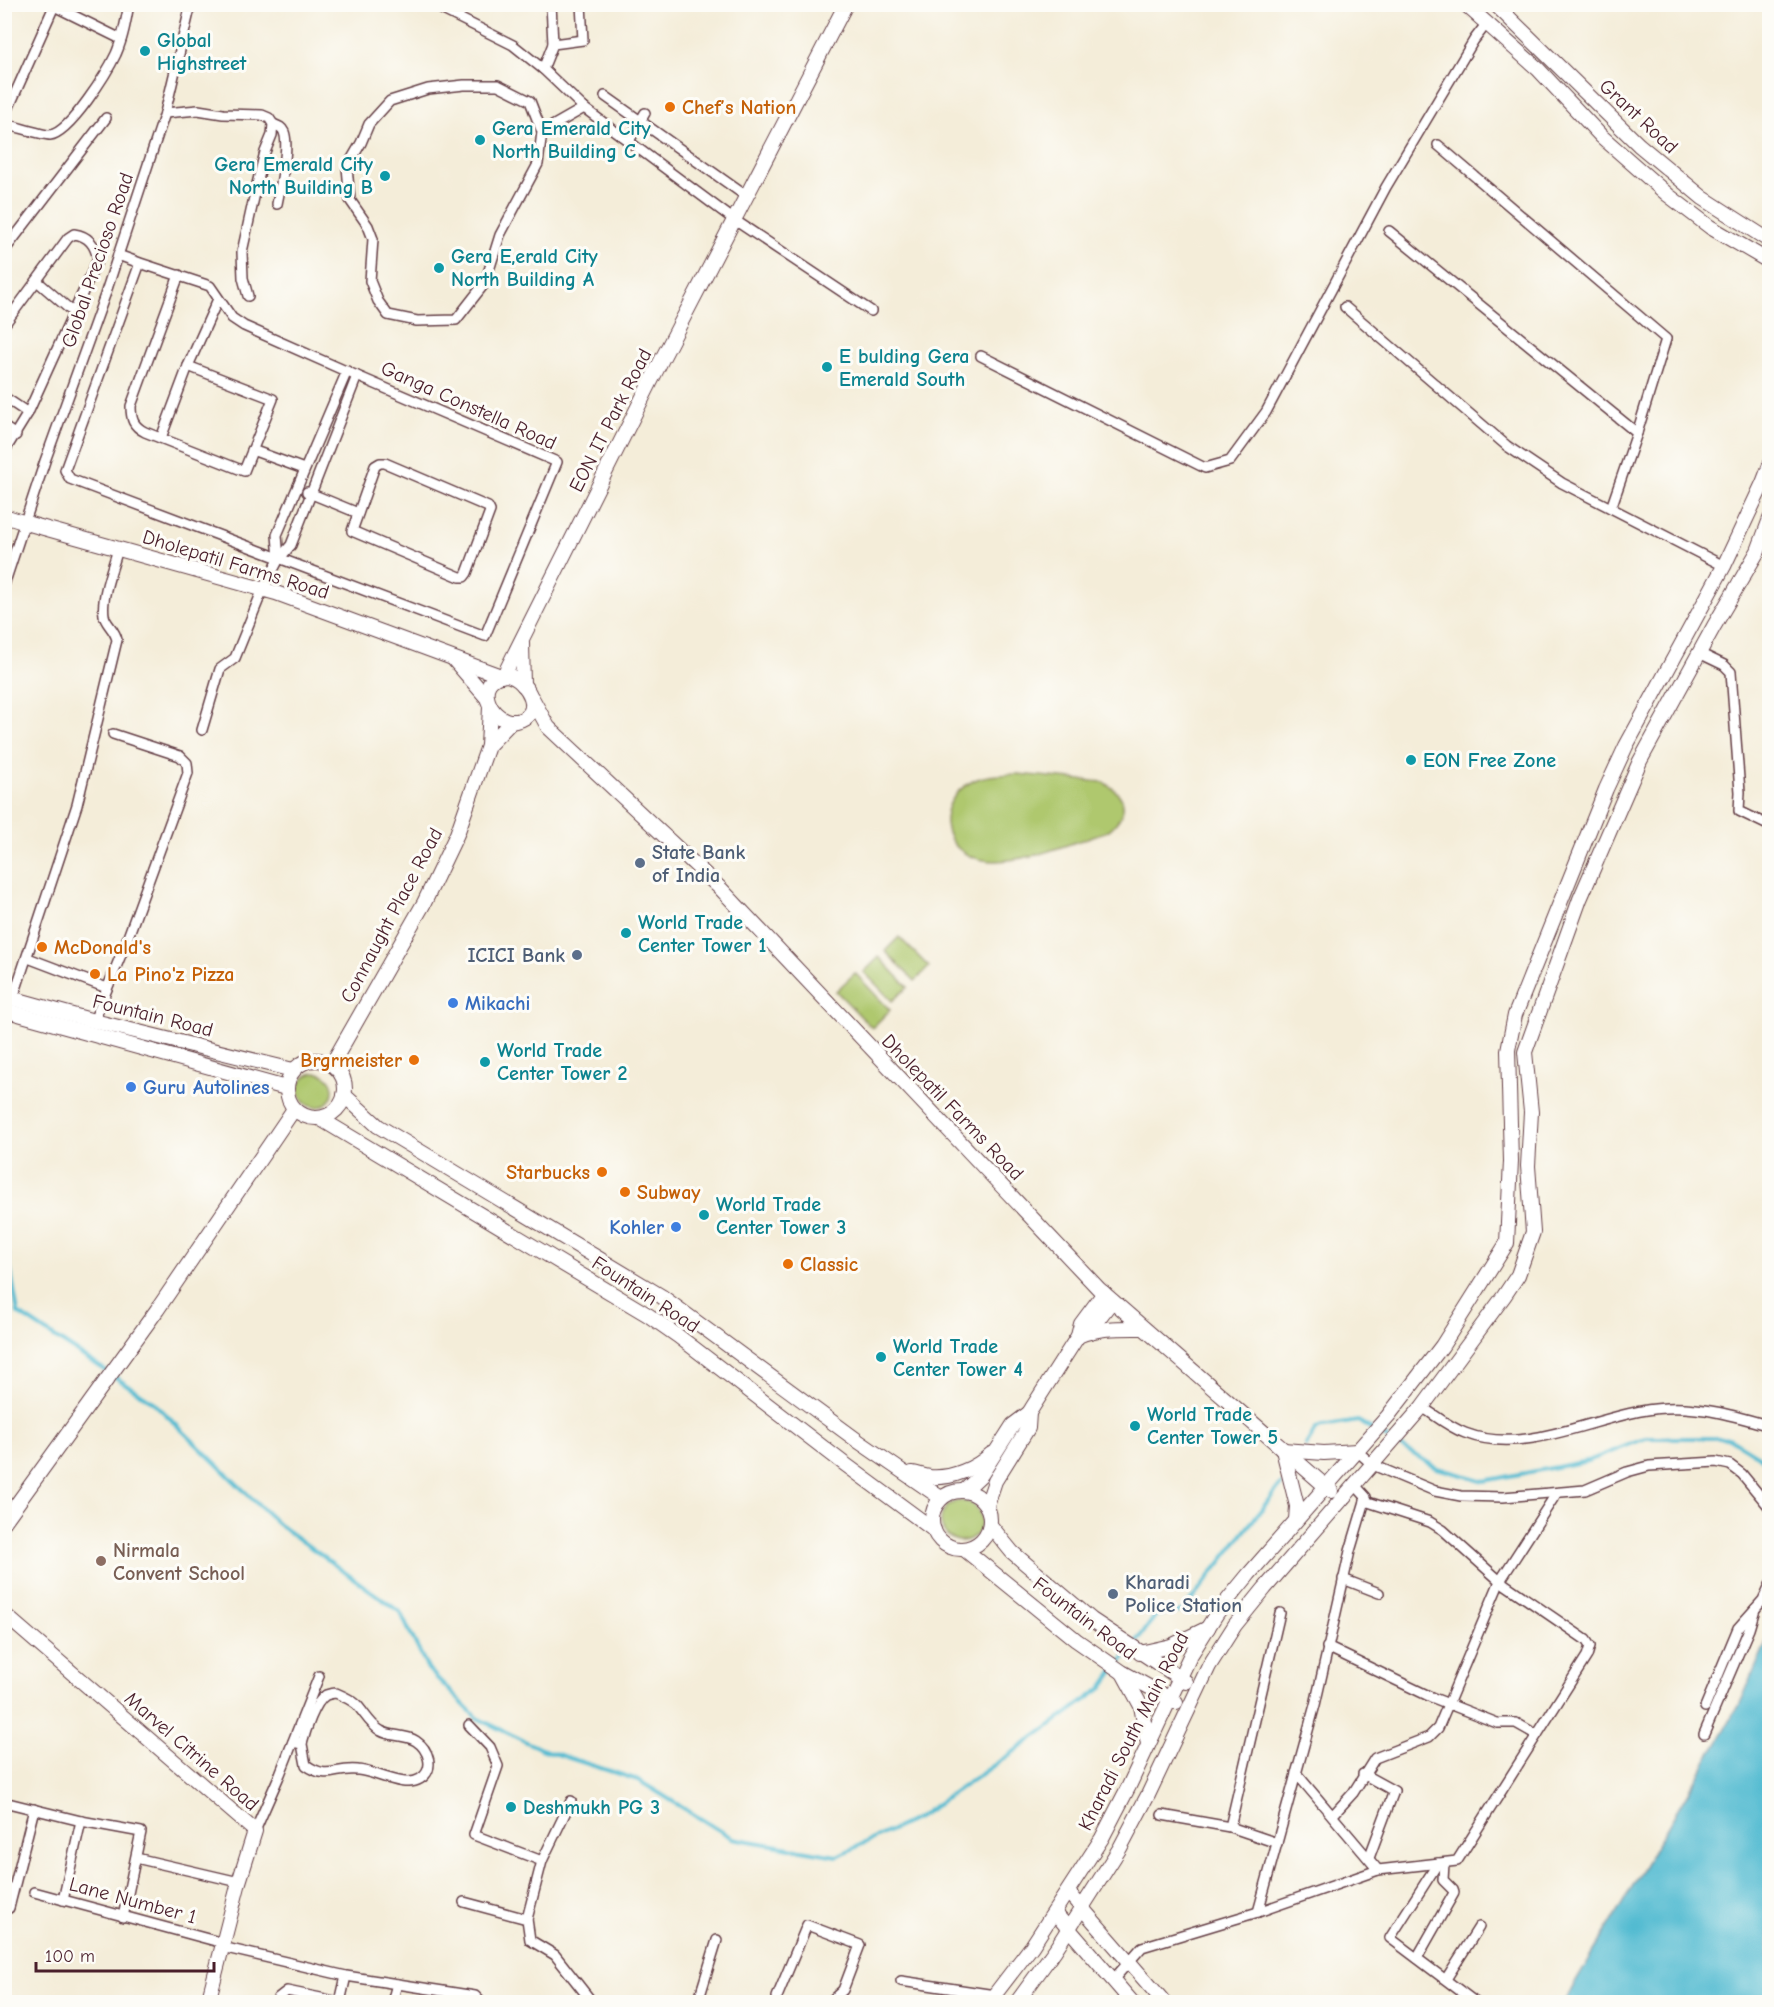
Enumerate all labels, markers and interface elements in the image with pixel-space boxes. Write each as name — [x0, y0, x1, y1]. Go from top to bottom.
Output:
place label: Global Highstreet — [157, 29, 247, 75]
marker: Global Highstreet — [138, 44, 152, 58]
street label: Grant Road — [1595, 74, 1683, 158]
place label: Chef’s Nation — [682, 96, 796, 119]
marker: Chef’s Nation — [663, 100, 677, 114]
place label: Gera Emerald City North Building C — [492, 117, 652, 163]
marker: Gera Emerald City North Building C — [473, 133, 487, 147]
place label: Gera Emerald City North Building B — [214, 153, 374, 199]
marker: Gera Emerald City North Building B — [378, 169, 392, 183]
street label: Global Precioso Road — [57, 170, 138, 351]
place label: Gera E,erald City North Building A — [451, 245, 599, 291]
marker: Gera E,erald City North Building A — [432, 261, 446, 275]
street label: EON IT Park Road — [564, 345, 656, 496]
place label: E bulding Gera Emerald South — [839, 345, 969, 391]
street label: Ganga Constella Road — [377, 356, 560, 455]
marker: E bulding Gera Emerald South — [820, 360, 834, 374]
street label: Dholepatil Farms Road — [140, 525, 332, 604]
place label: EON Free Zone — [1423, 749, 1556, 772]
marker: EON Free Zone — [1404, 753, 1418, 767]
street label: Connaught Place Road — [336, 824, 447, 1007]
place label: State Bank of India — [652, 841, 745, 887]
marker: State Bank of India — [633, 856, 647, 870]
place label: World Trade Center Tower 1 — [638, 911, 766, 957]
marker: World Trade Center Tower 1 — [619, 926, 633, 940]
place label: McDonald's — [54, 936, 151, 959]
marker: McDonald's — [35, 940, 49, 954]
place label: ICICI Bank — [468, 944, 565, 967]
marker: ICICI Bank — [570, 948, 584, 962]
place label: La Pino'z Pizza — [107, 963, 234, 986]
marker: La Pino'z Pizza — [88, 967, 102, 981]
street label: Fountain Road — [90, 989, 215, 1042]
place label: Mikachi — [465, 992, 530, 1015]
marker: Mikachi — [446, 996, 460, 1010]
street label: Dholepatil Farms Road — [877, 1030, 1028, 1185]
place label: World Trade Center Tower 2 — [497, 1039, 627, 1085]
place label: Brgrmeister — [300, 1049, 402, 1072]
marker: Brgrmeister — [407, 1053, 421, 1067]
marker: World Trade Center Tower 2 — [478, 1055, 492, 1069]
place label: Guru Autolines — [143, 1076, 270, 1099]
marker: Guru Autolines — [124, 1080, 138, 1094]
place label: Starbucks — [506, 1161, 590, 1184]
marker: Starbucks — [595, 1165, 609, 1179]
place label: Subway — [637, 1181, 701, 1204]
marker: Subway — [618, 1185, 632, 1199]
place label: World Trade Center Tower 3 — [716, 1193, 846, 1239]
marker: World Trade Center Tower 3 — [697, 1208, 711, 1222]
place label: Kohler — [609, 1216, 664, 1239]
marker: Kohler — [669, 1220, 683, 1234]
street label: Fountain Road — [588, 1251, 704, 1338]
place label: Classic — [800, 1253, 859, 1276]
marker: Classic — [781, 1257, 795, 1271]
place label: World Trade Center Tower 4 — [893, 1335, 1023, 1381]
marker: World Trade Center Tower 4 — [874, 1350, 888, 1364]
place label: World Trade Center Tower 5 — [1147, 1403, 1278, 1449]
marker: World Trade Center Tower 5 — [1128, 1419, 1142, 1433]
place label: Nirmala Convent School — [113, 1539, 245, 1585]
marker: Nirmala Convent School — [94, 1554, 108, 1568]
place label: Kharadi Police Station — [1125, 1571, 1242, 1617]
street label: Fountain Road — [1029, 1572, 1141, 1665]
marker: Kharadi Police Station — [1106, 1587, 1120, 1601]
street label: Kharadi South Main Road — [1073, 1628, 1194, 1834]
street label: Marvel Citrine Road — [120, 1687, 263, 1816]
place label: Deshmukh PG 3 — [523, 1796, 660, 1819]
marker: Deshmukh PG 3 — [504, 1800, 518, 1814]
street label: Lane Number 1 — [67, 1872, 199, 1929]
scale bar — [36, 1935, 214, 1973]
text: 100 m — [45, 1946, 95, 1967]

